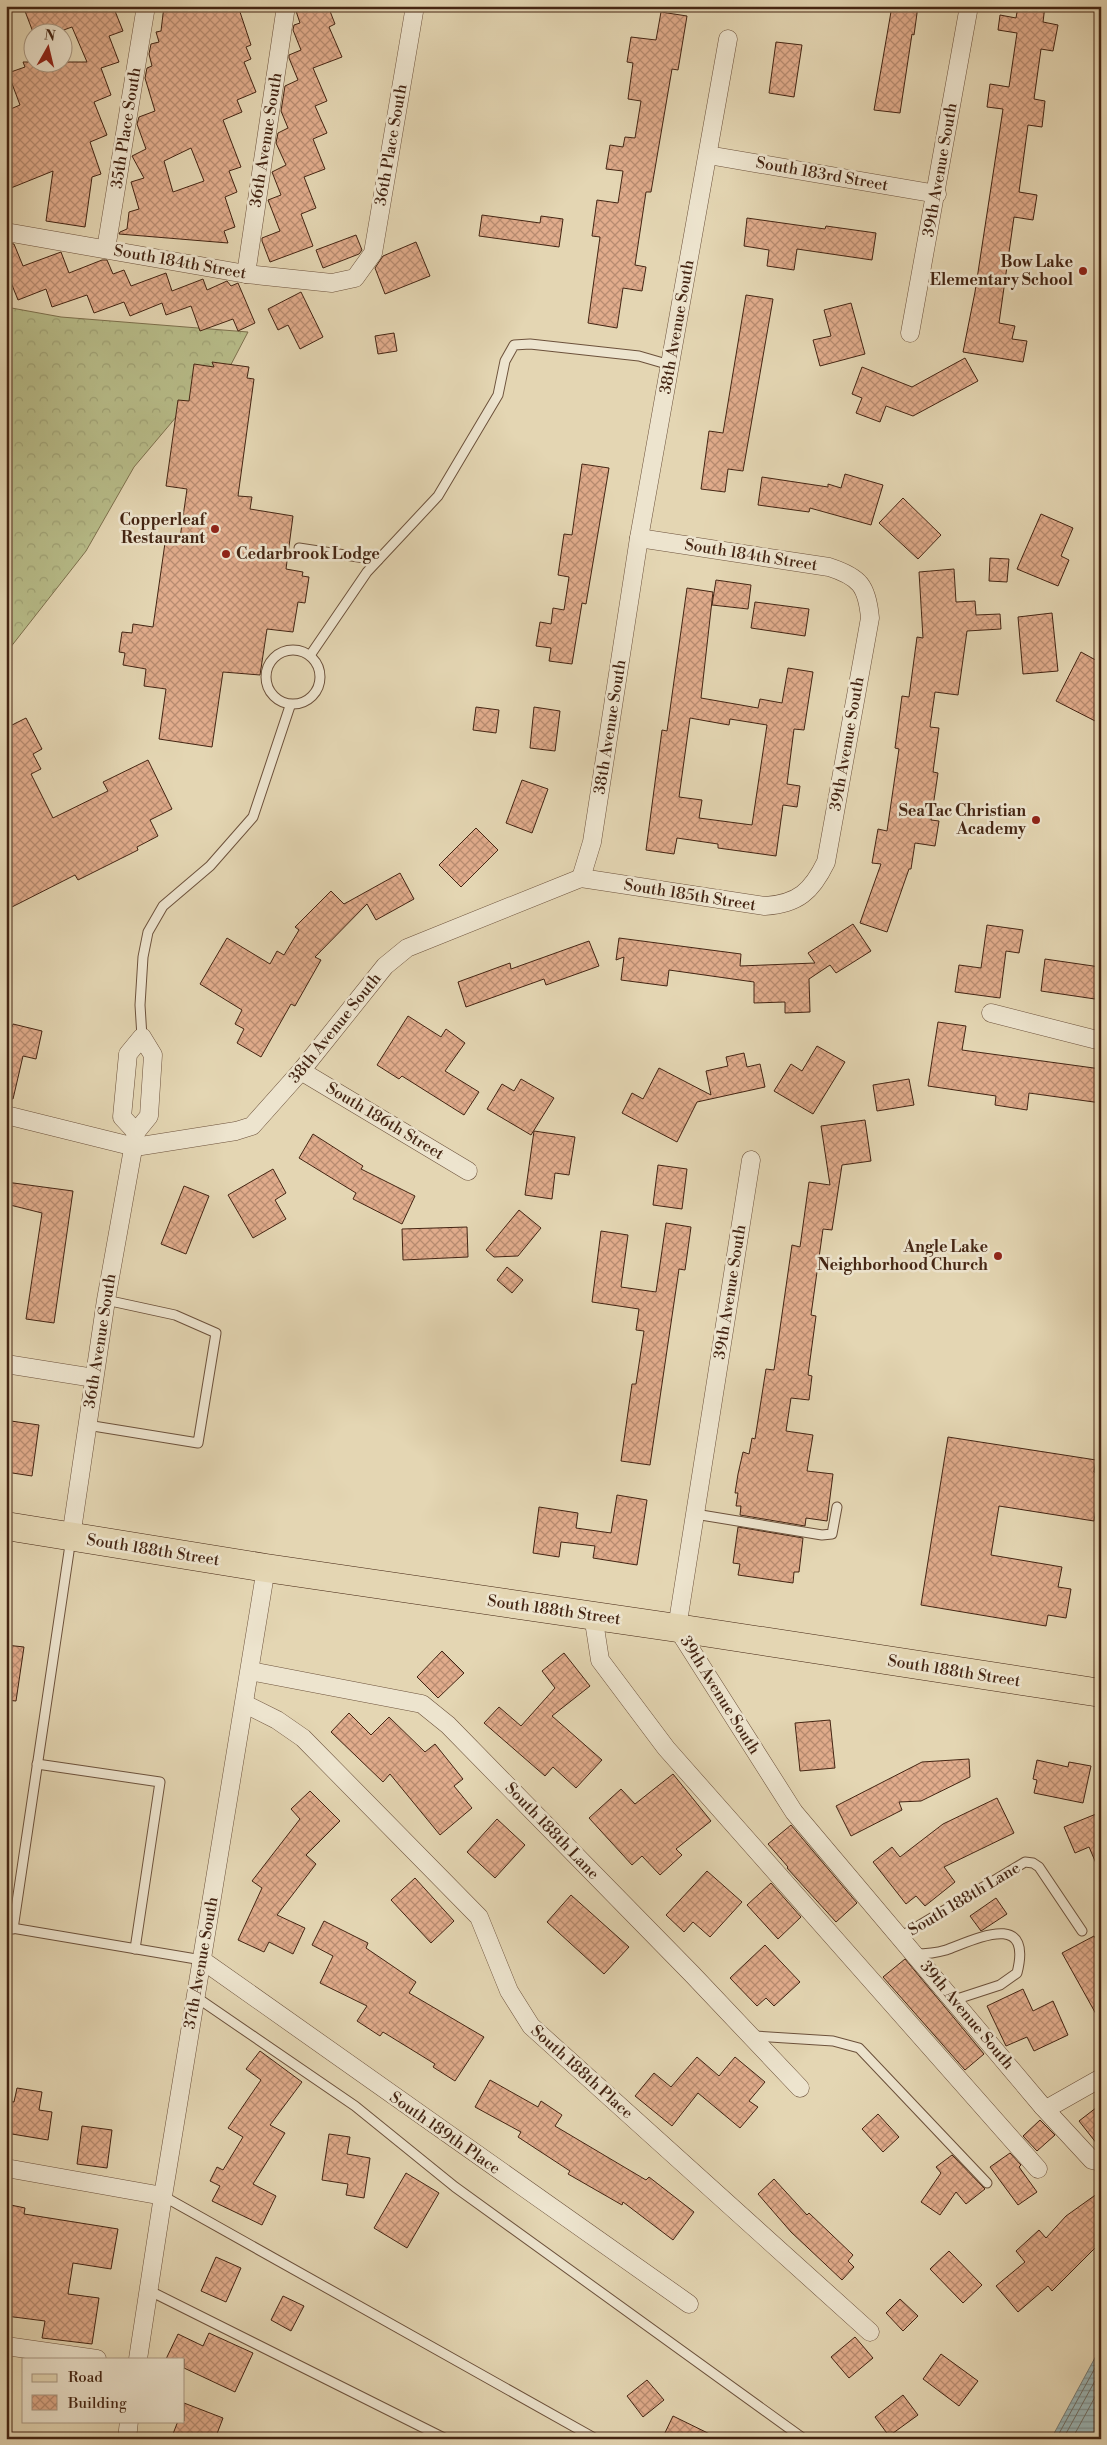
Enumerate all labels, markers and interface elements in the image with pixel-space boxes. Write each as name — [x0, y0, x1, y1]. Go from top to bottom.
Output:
north arrow — [22, 22, 72, 72]
text: N — [43, 26, 56, 46]
street label: 35th Place South — [107, 66, 146, 190]
street label: 36th Avenue South — [245, 71, 287, 209]
street label: 36th Place South — [370, 82, 412, 207]
street label: 39th Avenue South — [918, 101, 962, 239]
street label: South 183rd Street — [754, 153, 890, 196]
street label: South 184th Street — [112, 240, 248, 284]
place label: Bow Lake Elementary School — [930, 252, 1074, 290]
street label: 38th Avenue South — [655, 258, 699, 396]
marker: Bow Lake Elementary School — [1077, 265, 1089, 277]
place label: Copperleaf Restaurant — [119, 510, 207, 548]
marker: Copperleaf Restaurant — [209, 523, 221, 535]
street label: South 184th Street — [683, 535, 819, 575]
place label: Cedarbrook Lodge — [236, 544, 380, 564]
marker: Cedarbrook Lodge — [220, 548, 232, 560]
street label: 38th Avenue South — [589, 658, 631, 796]
street label: 39th Avenue South — [825, 675, 869, 813]
place label: SeaTac Christian Academy — [899, 801, 1027, 839]
marker: SeaTac Christian Academy — [1030, 814, 1042, 826]
street label: South 185th Street — [623, 875, 758, 915]
street label: 38th Avenue South — [284, 968, 386, 1087]
street label: South 186th Street — [322, 1078, 448, 1164]
street label: 39th Avenue South — [709, 1223, 751, 1361]
place label: Angle Lake Neighborhood Church — [817, 1237, 988, 1275]
marker: Angle Lake Neighborhood Church — [992, 1250, 1004, 1262]
street label: 36th Avenue South — [79, 1272, 121, 1410]
street label: South 188th Street — [85, 1530, 221, 1570]
street label: South 188th Street — [486, 1591, 622, 1629]
street label: 39th Avenue South — [676, 1632, 765, 1758]
street label: South 188th Street — [886, 1651, 1022, 1691]
street label: South 188th Lane — [501, 1778, 603, 1884]
street label: South 188th Lane — [904, 1858, 1024, 1940]
street label: 37th Avenue South — [180, 1895, 223, 2031]
street label: 39th Avenue South — [916, 1957, 1019, 2074]
street label: South 188th Place — [527, 2021, 637, 2123]
street label: South 189th Place — [386, 2087, 504, 2179]
legend — [22, 2358, 185, 2422]
text: Road — [68, 2368, 103, 2387]
text: Building — [67, 2394, 127, 2413]

